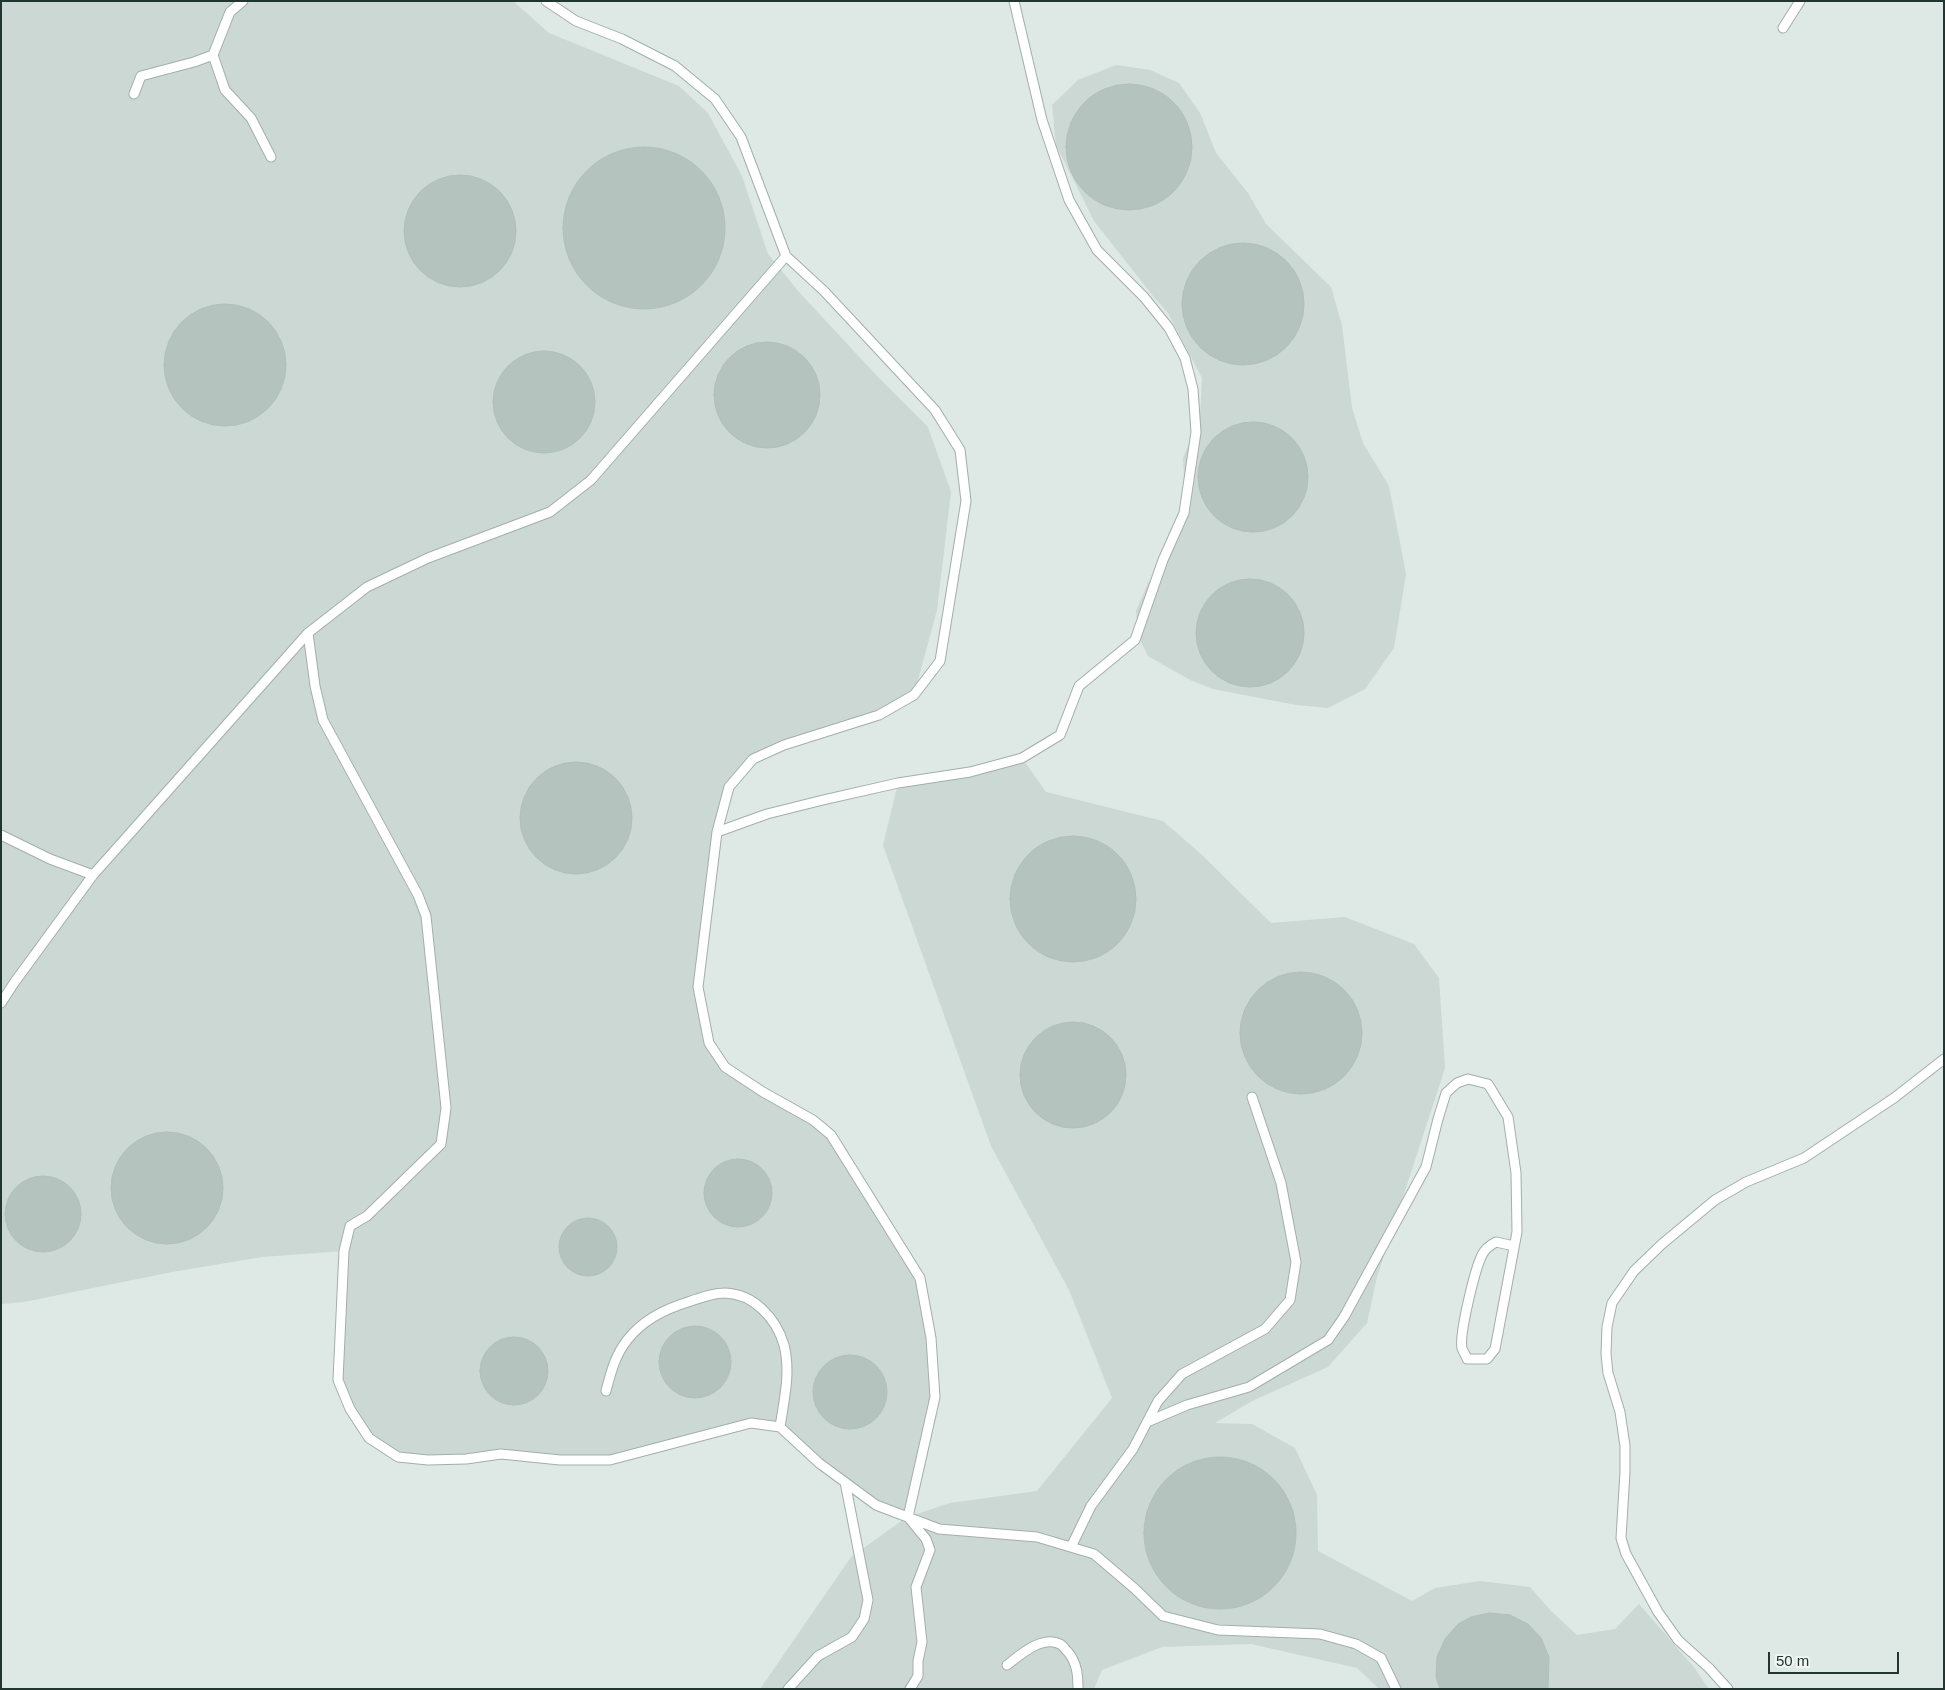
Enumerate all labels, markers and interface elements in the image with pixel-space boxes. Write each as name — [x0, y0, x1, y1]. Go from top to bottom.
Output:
scale bar — [1770, 1642, 1901, 1674]
text: 50 m — [1776, 1652, 1809, 1669]

